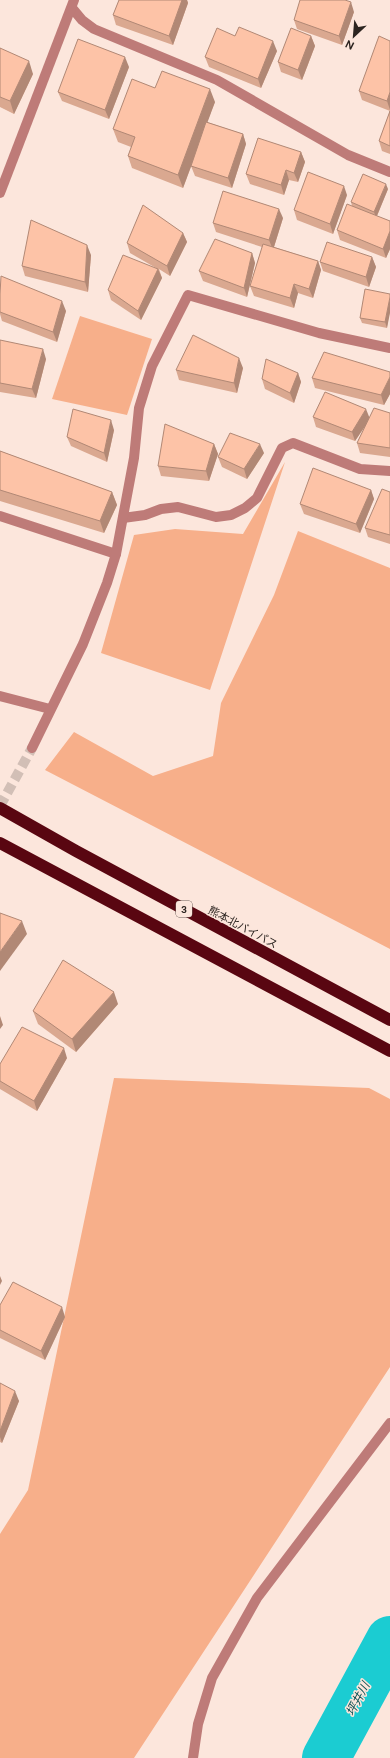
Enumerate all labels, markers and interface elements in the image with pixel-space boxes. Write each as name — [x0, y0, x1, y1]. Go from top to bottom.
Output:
north arrow — [334, 16, 374, 56]
text: N — [343, 37, 356, 53]
road number: 3 — [176, 901, 192, 917]
street label: 熊本北バイパス — [206, 903, 280, 951]
water label: 坪井川 — [342, 1678, 374, 1719]

